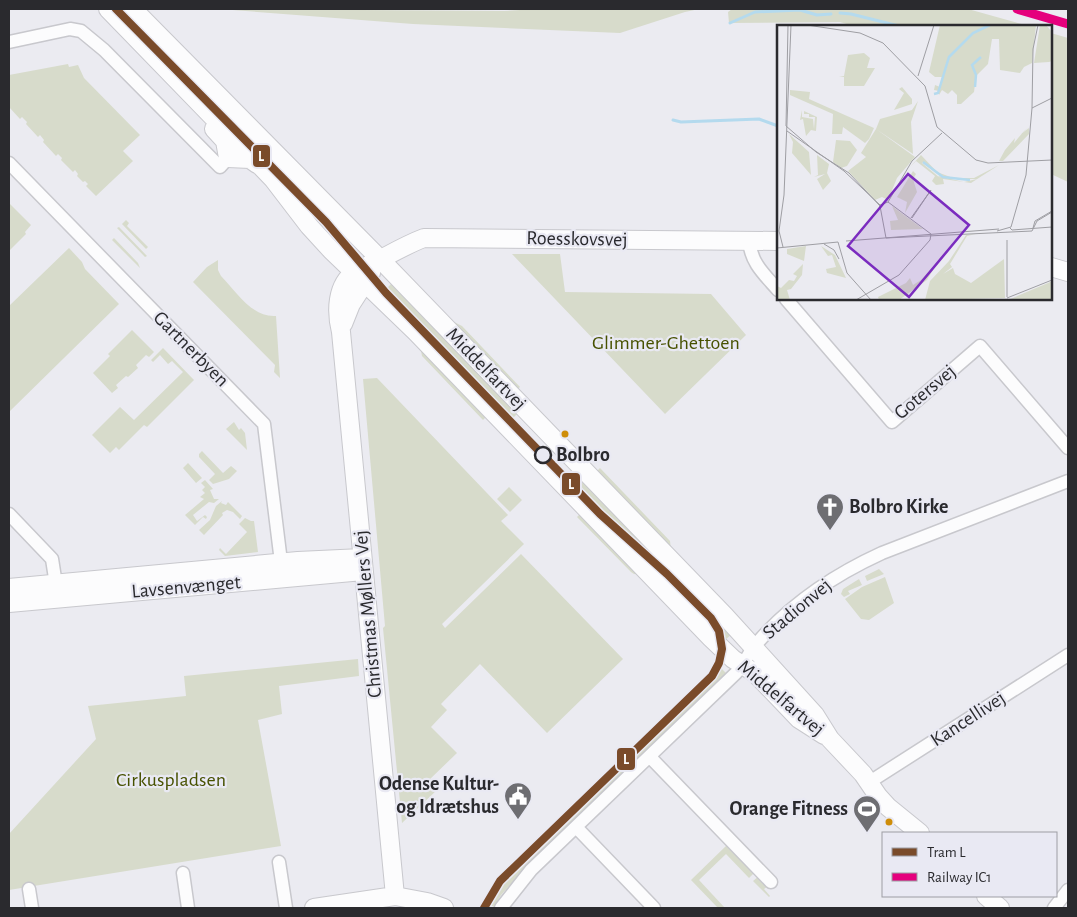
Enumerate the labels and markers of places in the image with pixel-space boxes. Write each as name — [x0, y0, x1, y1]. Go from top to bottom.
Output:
unlabelled marker — [560, 429, 570, 439]
place label: Bolbro — [556, 445, 610, 465]
marker: Bolbro — [534, 446, 552, 464]
church icon: Bolbro Kirke — [815, 492, 845, 531]
place label: Bolbro Kirke — [849, 497, 949, 517]
place label: Odense Kultur- og Idrætshus — [379, 774, 499, 817]
public building icon: Odense Kultur- og Idrætshus — [503, 781, 533, 820]
sports icon: Orange Fitness — [852, 794, 882, 833]
place label: Orange Fitness — [730, 799, 848, 819]
unlabelled marker — [884, 817, 894, 827]

